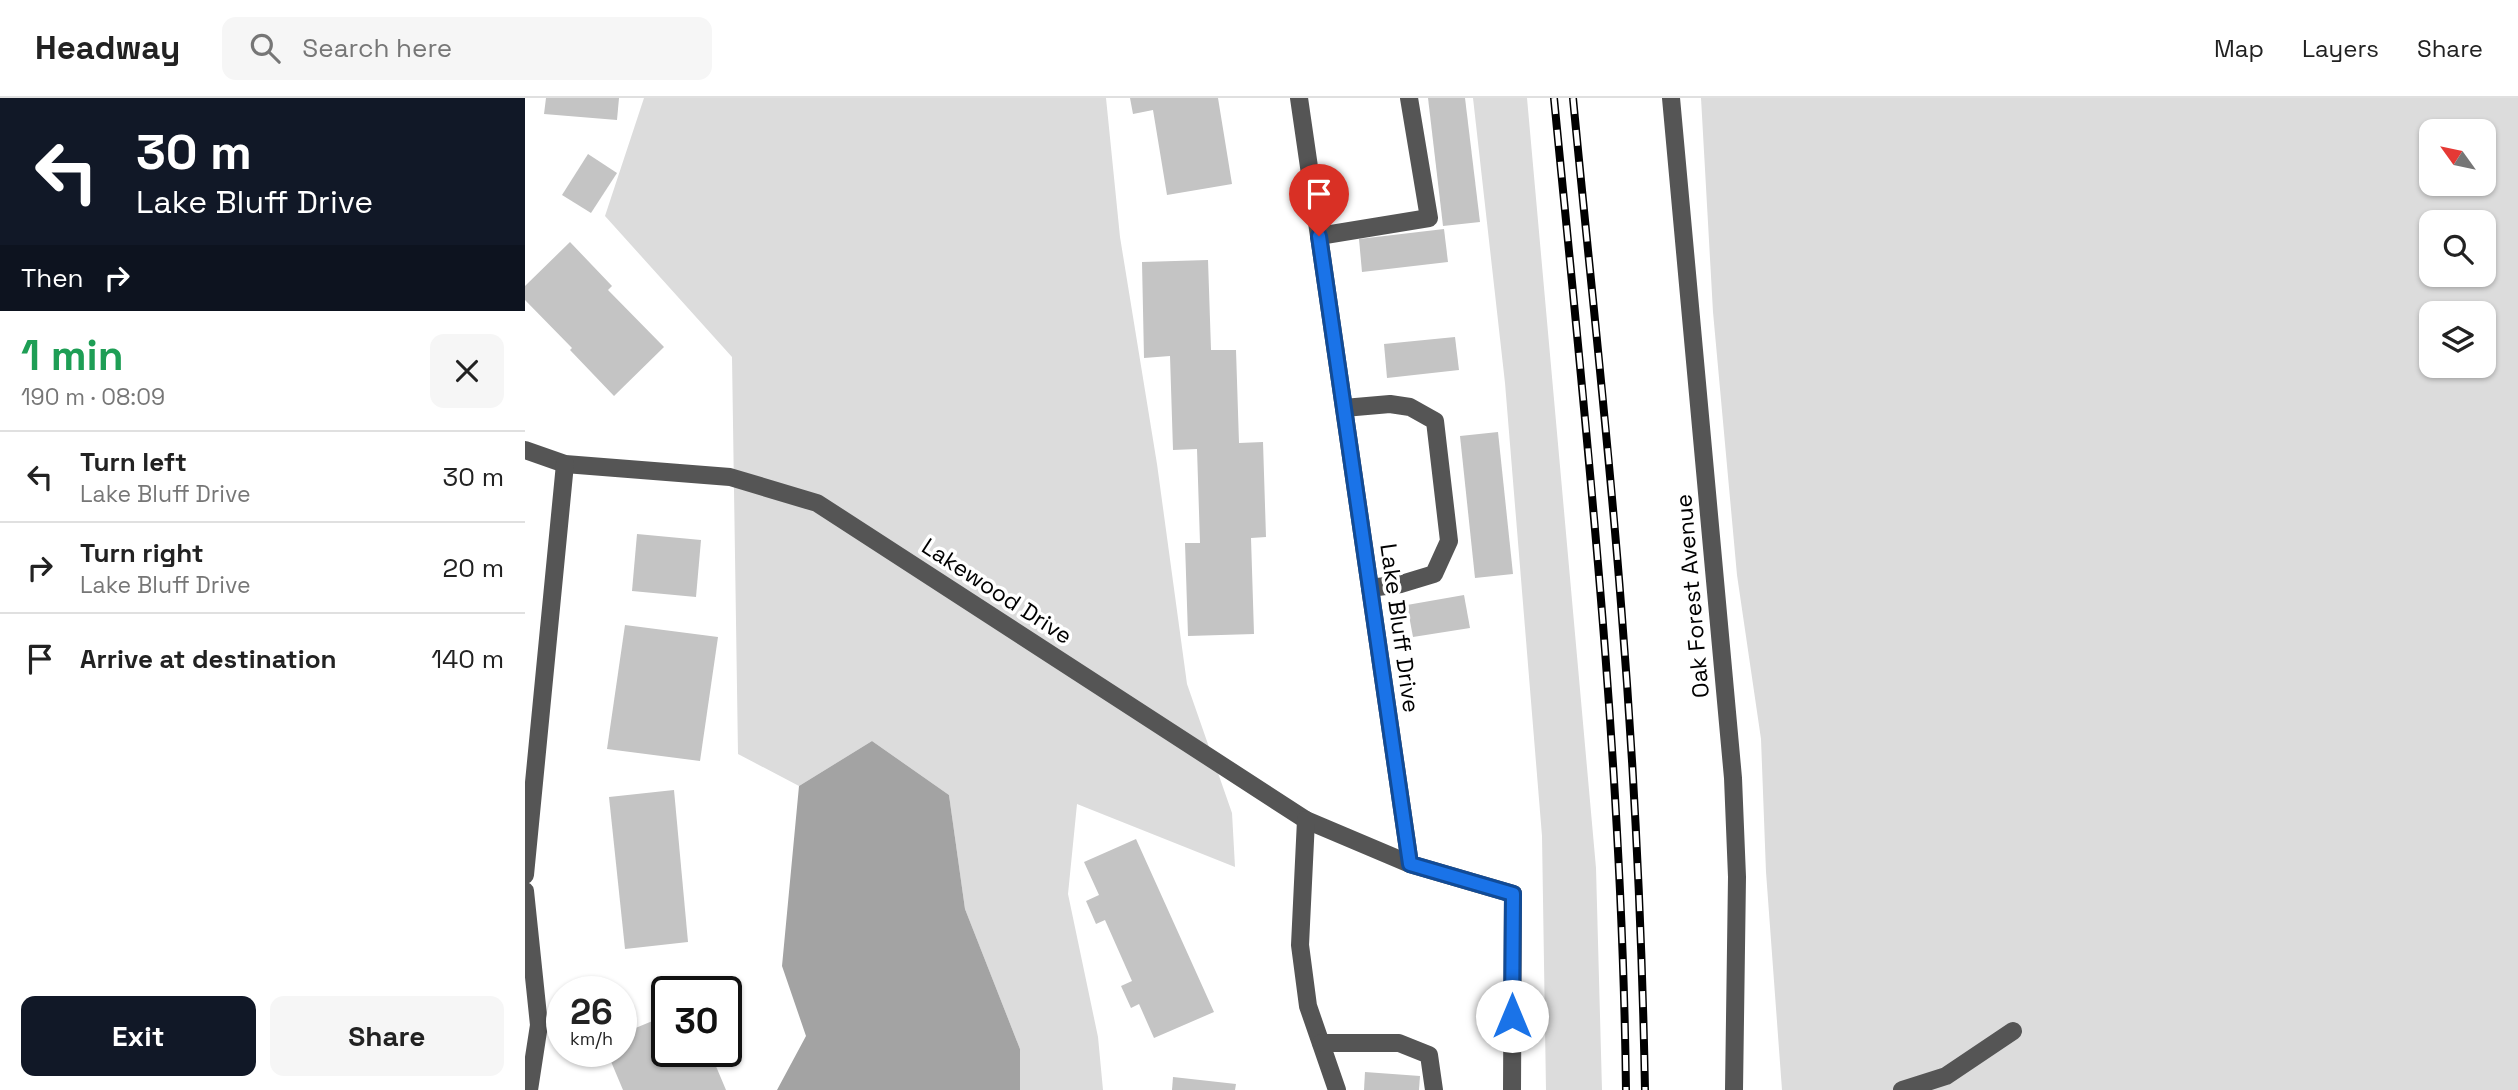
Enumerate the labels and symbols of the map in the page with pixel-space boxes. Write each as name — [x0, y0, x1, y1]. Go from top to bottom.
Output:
north arrow — [2419, 119, 2495, 196]
pin — [1289, 164, 1349, 236]
street label: Oak Forest Avenue — [1668, 493, 1716, 699]
street label: Lakewood Drive — [916, 531, 1078, 651]
street label: Lake Bluff Drive — [1373, 541, 1427, 715]
speed limit sign: 30 — [651, 976, 742, 1067]
position arrow — [1475, 979, 1549, 1053]

